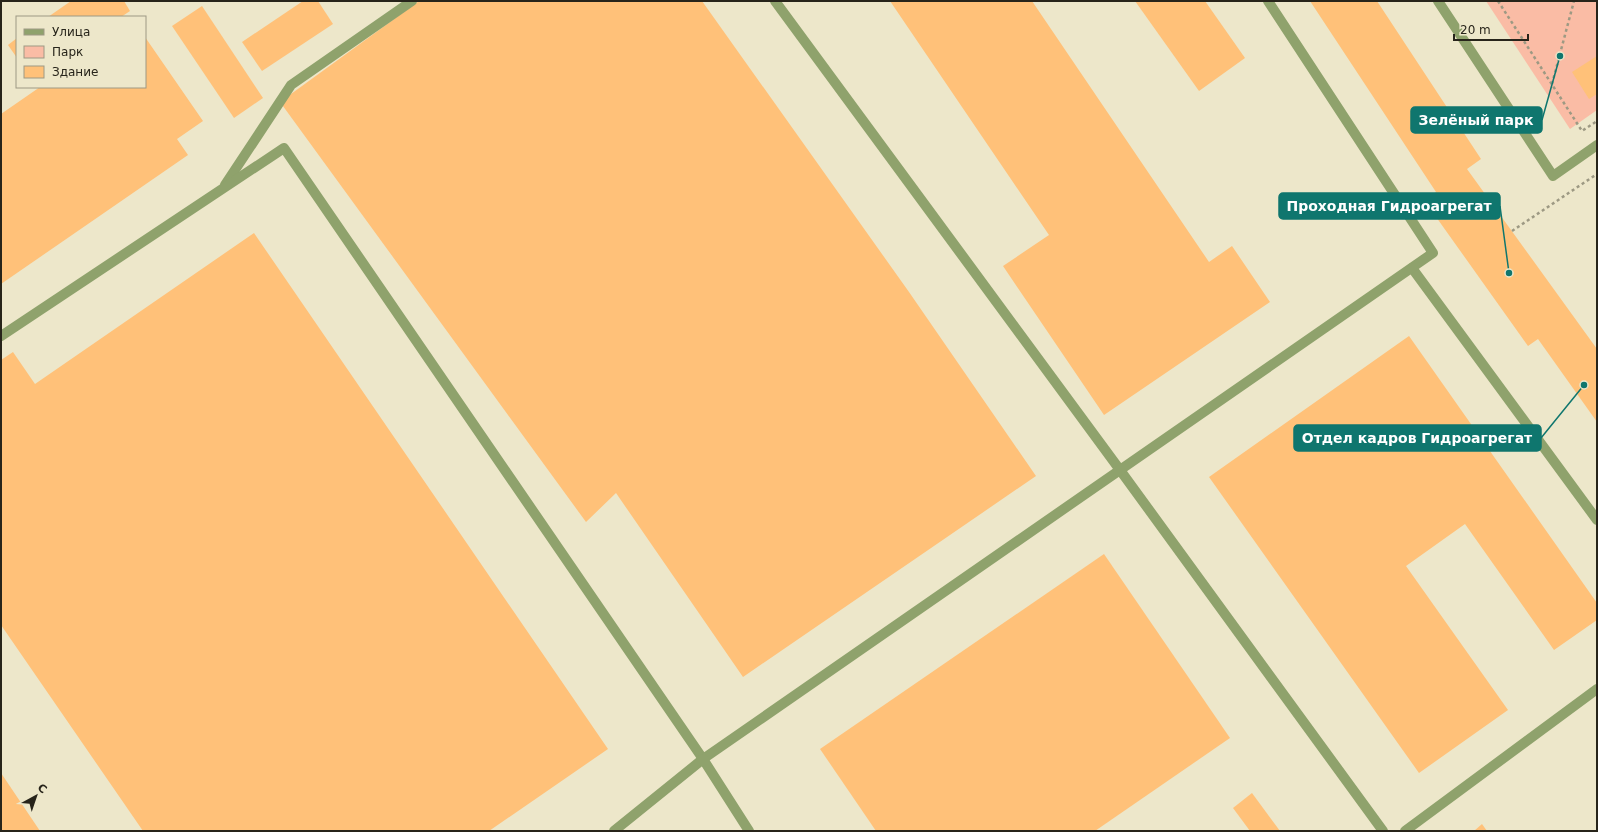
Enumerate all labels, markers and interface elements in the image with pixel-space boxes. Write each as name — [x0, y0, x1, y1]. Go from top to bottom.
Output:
legend — [16, 16, 146, 88]
scale bar — [1454, 16, 1528, 42]
text: 20 m — [1460, 23, 1491, 37]
text: Улица — [52, 25, 90, 39]
text: Парк — [52, 45, 83, 59]
text: Здание — [52, 65, 98, 79]
callout: Зелёный парк — [1411, 107, 1542, 133]
text: Зелёный парк — [1419, 112, 1534, 128]
callout: Проходная Гидроагрегат — [1279, 193, 1500, 219]
text: Проходная Гидроагрегат — [1286, 198, 1492, 214]
callout: Отдел кадров Гидроагрегат — [1294, 425, 1541, 451]
text: Отдел кадров Гидроагрегат — [1302, 430, 1533, 446]
north arrow — [16, 776, 56, 816]
text: С — [35, 781, 49, 796]

